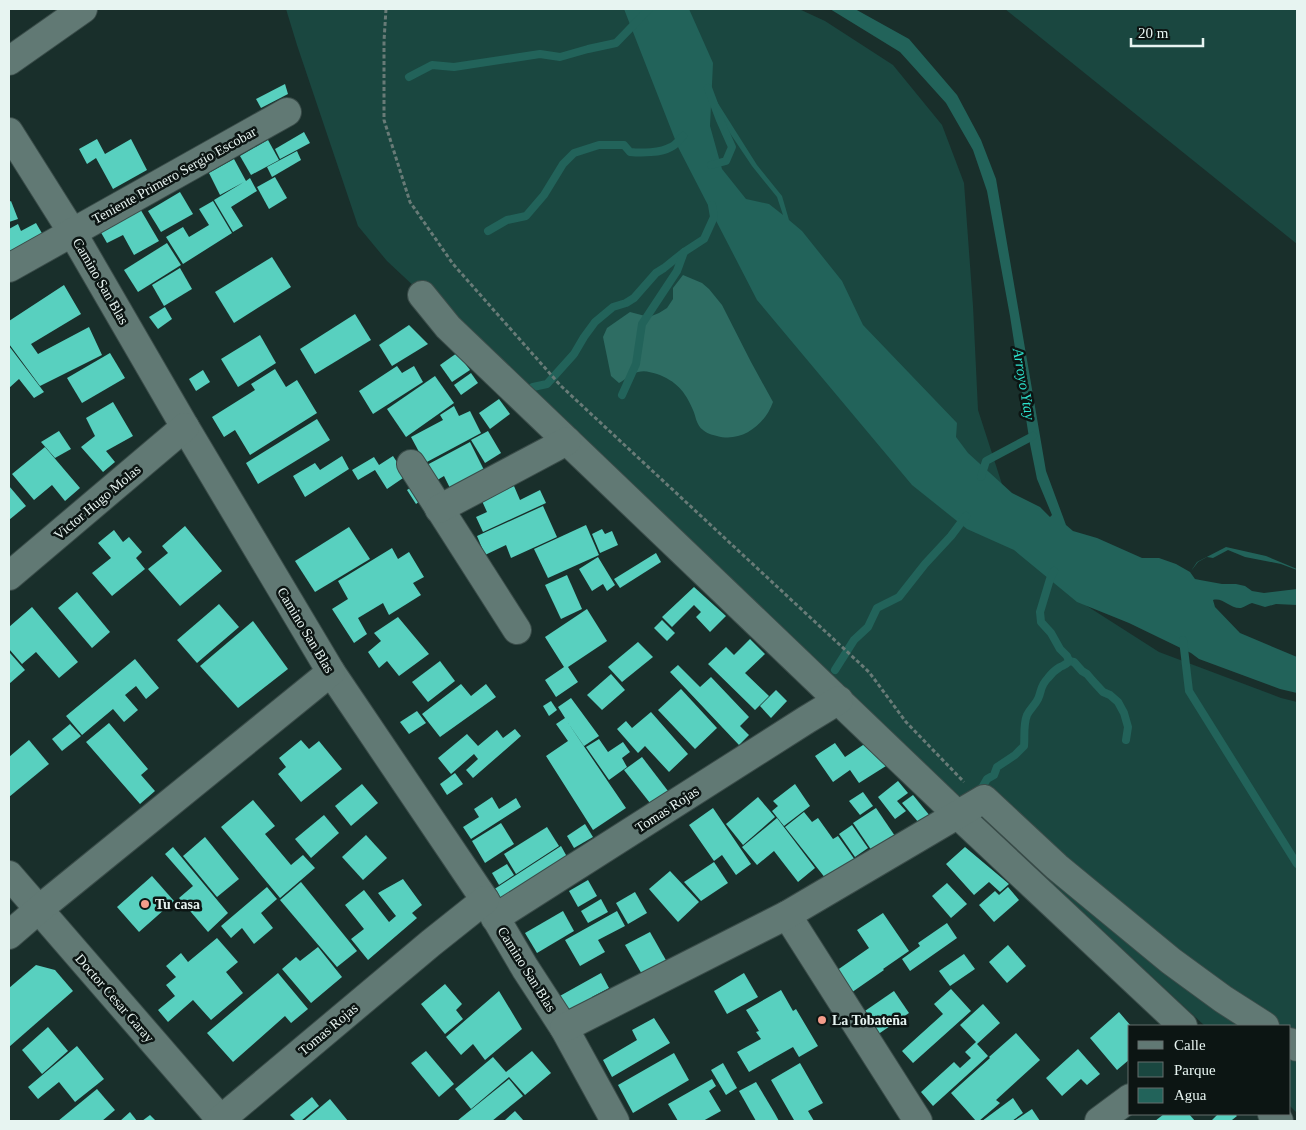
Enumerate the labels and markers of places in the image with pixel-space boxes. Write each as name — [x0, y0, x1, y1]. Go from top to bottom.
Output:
place label: Tu casa — [155, 897, 200, 912]
marker: Tu casa — [139, 898, 151, 910]
place label: La Tobateña — [832, 1013, 907, 1028]
marker: La Tobateña — [816, 1014, 828, 1026]

